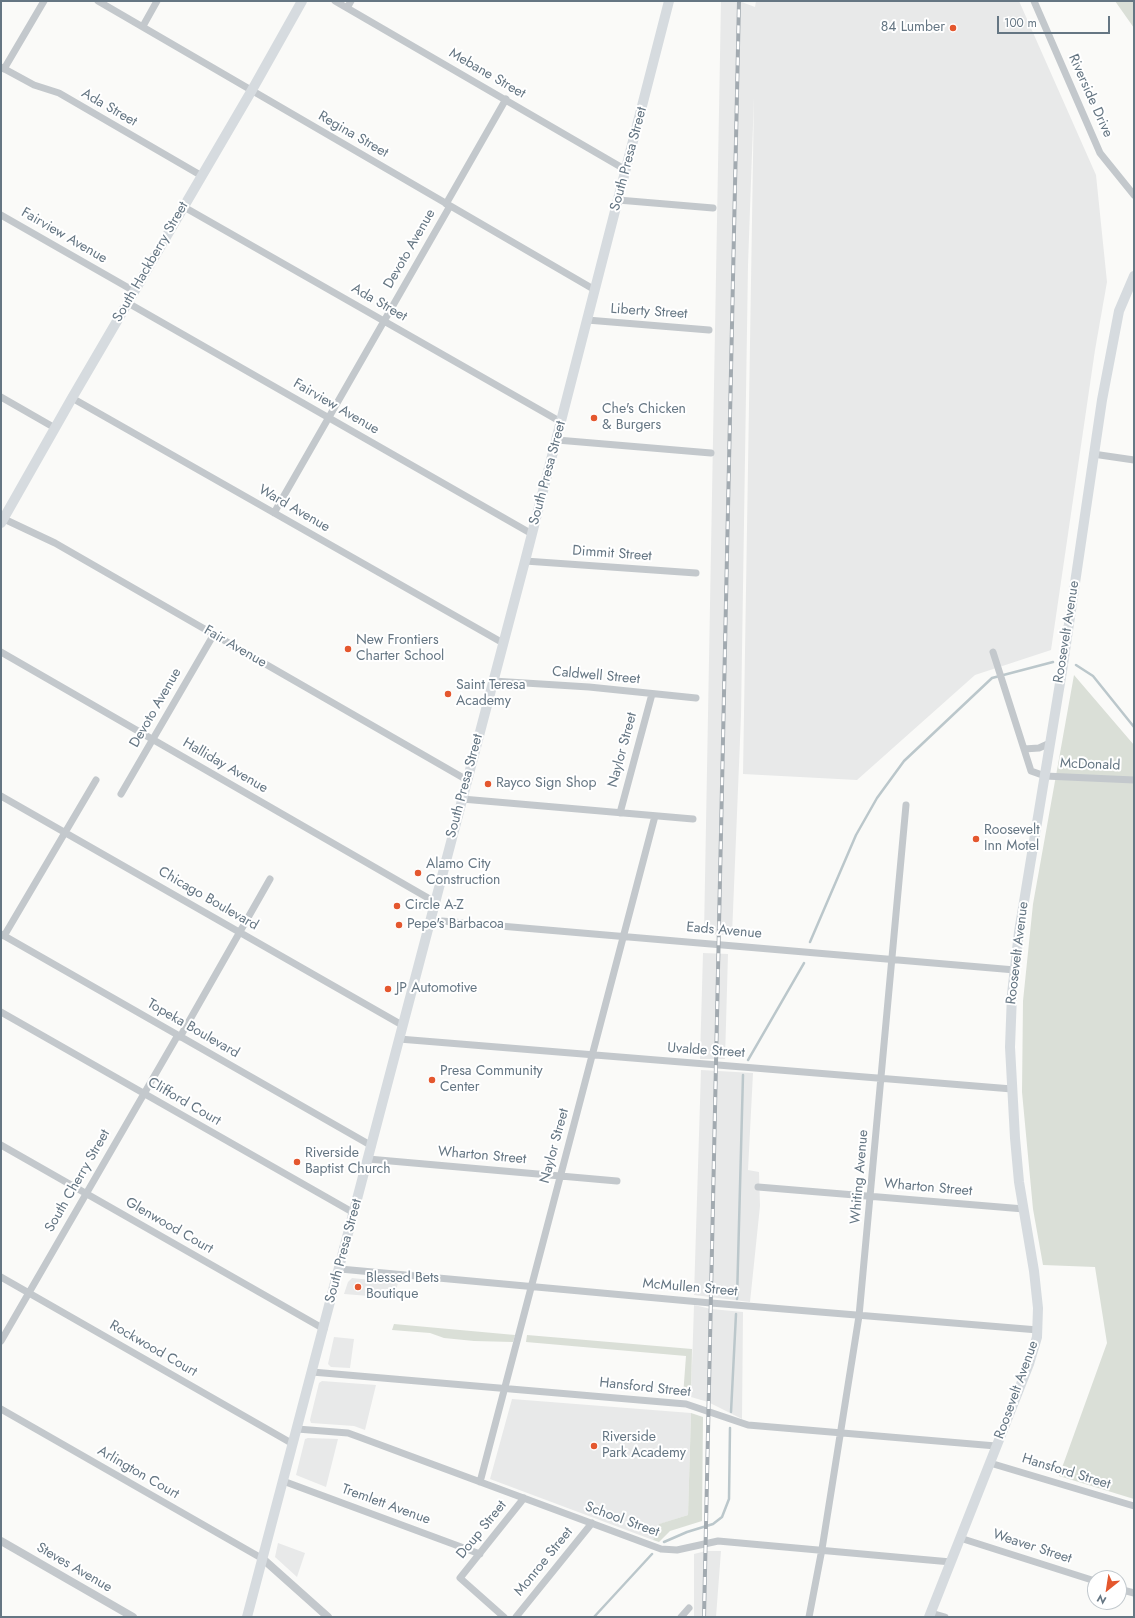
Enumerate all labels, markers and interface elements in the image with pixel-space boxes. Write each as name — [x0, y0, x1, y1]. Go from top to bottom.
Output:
scale bar — [999, 8, 1112, 34]
text: 100 m — [1004, 14, 1037, 32]
place label: 84 Lumber — [881, 20, 945, 36]
marker: 84 Lumber — [948, 23, 958, 33]
street label: Mebane Street — [446, 45, 528, 103]
street label: Riverside Drive — [1064, 52, 1116, 140]
street label: Ada Street — [78, 85, 140, 131]
street label: South Presa Street — [607, 105, 651, 213]
street label: Regina Street — [315, 108, 391, 162]
street label: South Hackberry Street — [110, 199, 192, 325]
street label: Fairview Avenue — [18, 205, 110, 267]
street label: Devoto Avenue — [380, 206, 440, 292]
street label: Ada Street — [348, 280, 410, 326]
street label: Liberty Street — [610, 301, 688, 323]
street label: Fairview Avenue — [290, 376, 382, 438]
place label: Che's Chicken & Burgers — [602, 402, 686, 434]
marker: Che's Chicken & Burgers — [589, 413, 599, 423]
street label: South Presa Street — [526, 419, 570, 527]
street label: Ward Avenue — [255, 482, 333, 536]
street label: Dimmit Street — [572, 543, 652, 565]
street label: Roosevelt Avenue — [1051, 580, 1083, 684]
street label: Fair Avenue — [201, 622, 269, 672]
place label: New Frontiers Charter School — [356, 633, 444, 666]
marker: New Frontiers Charter School — [343, 644, 353, 654]
street label: Caldwell Street — [551, 664, 641, 688]
street label: Devoto Avenue — [126, 665, 186, 751]
place label: Saint Teresa Academy — [456, 678, 525, 710]
marker: Saint Teresa Academy — [443, 689, 453, 699]
street label: Naylor Street — [605, 711, 641, 789]
street label: South Presa Street — [443, 732, 487, 840]
street label: Halliday Avenue — [179, 735, 271, 797]
street label: McDonald — [1059, 756, 1121, 774]
place label: Rayco Sign Shop — [496, 776, 596, 792]
marker: Rayco Sign Shop — [483, 779, 493, 789]
place label: Roosevelt Inn Motel — [984, 823, 1040, 856]
marker: Roosevelt Inn Motel — [971, 834, 981, 844]
place label: Alamo City Construction — [426, 857, 500, 890]
street label: Chicago Boulevard — [155, 864, 261, 934]
marker: Alamo City Construction — [413, 868, 423, 878]
place label: Circle A-Z — [405, 898, 464, 914]
marker: Circle A-Z — [392, 901, 402, 911]
street label: Roosevelt Avenue — [1003, 901, 1033, 1005]
place label: Pepe's Barbacoa — [407, 917, 504, 933]
street label: Eads Avenue — [685, 919, 763, 943]
marker: Pepe's Barbacoa — [394, 920, 404, 930]
place label: JP Automotive — [396, 981, 477, 997]
marker: JP Automotive — [383, 984, 393, 994]
street label: Topeka Boulevard — [144, 996, 242, 1062]
street label: Uvalde Street — [667, 1040, 745, 1062]
place label: Presa Community Center — [440, 1064, 543, 1096]
street label: Clifford Court — [144, 1074, 224, 1130]
marker: Presa Community Center — [427, 1075, 437, 1085]
street label: Naylor Street — [537, 1107, 573, 1185]
street label: South Cherry Street — [42, 1127, 114, 1235]
street label: Whiting Avenue — [847, 1129, 873, 1225]
street label: Wharton Street — [437, 1144, 527, 1168]
place label: Riverside Baptist Church — [305, 1146, 391, 1178]
marker: Riverside Baptist Church — [292, 1157, 302, 1167]
street label: Wharton Street — [883, 1176, 973, 1200]
street label: Glenwood Court — [122, 1194, 216, 1258]
street label: South Presa Street — [322, 1197, 366, 1305]
place label: Blessed Bets Boutique — [366, 1271, 439, 1304]
street label: McMullen Street — [642, 1275, 738, 1301]
marker: Blessed Bets Boutique — [353, 1282, 363, 1292]
street label: Rockwood Court — [106, 1317, 200, 1381]
street label: Roosevelt Avenue — [991, 1339, 1043, 1441]
street label: Hansford Street — [598, 1375, 692, 1401]
place label: Riverside Park Academy — [602, 1430, 686, 1462]
marker: Riverside Park Academy — [589, 1441, 599, 1451]
street label: Arlington Court — [94, 1443, 182, 1503]
street label: Hansford Street — [1020, 1451, 1112, 1493]
street label: Tremlett Avenue — [339, 1481, 433, 1529]
street label: Doup Street — [453, 1497, 511, 1563]
street label: School Street — [583, 1499, 661, 1541]
street label: Monroe Street — [511, 1524, 577, 1600]
street label: Weaver Street — [990, 1526, 1074, 1568]
street label: Steves Avenue — [33, 1540, 115, 1596]
north arrow — [1087, 1570, 1127, 1610]
text: N — [1094, 1590, 1109, 1609]

